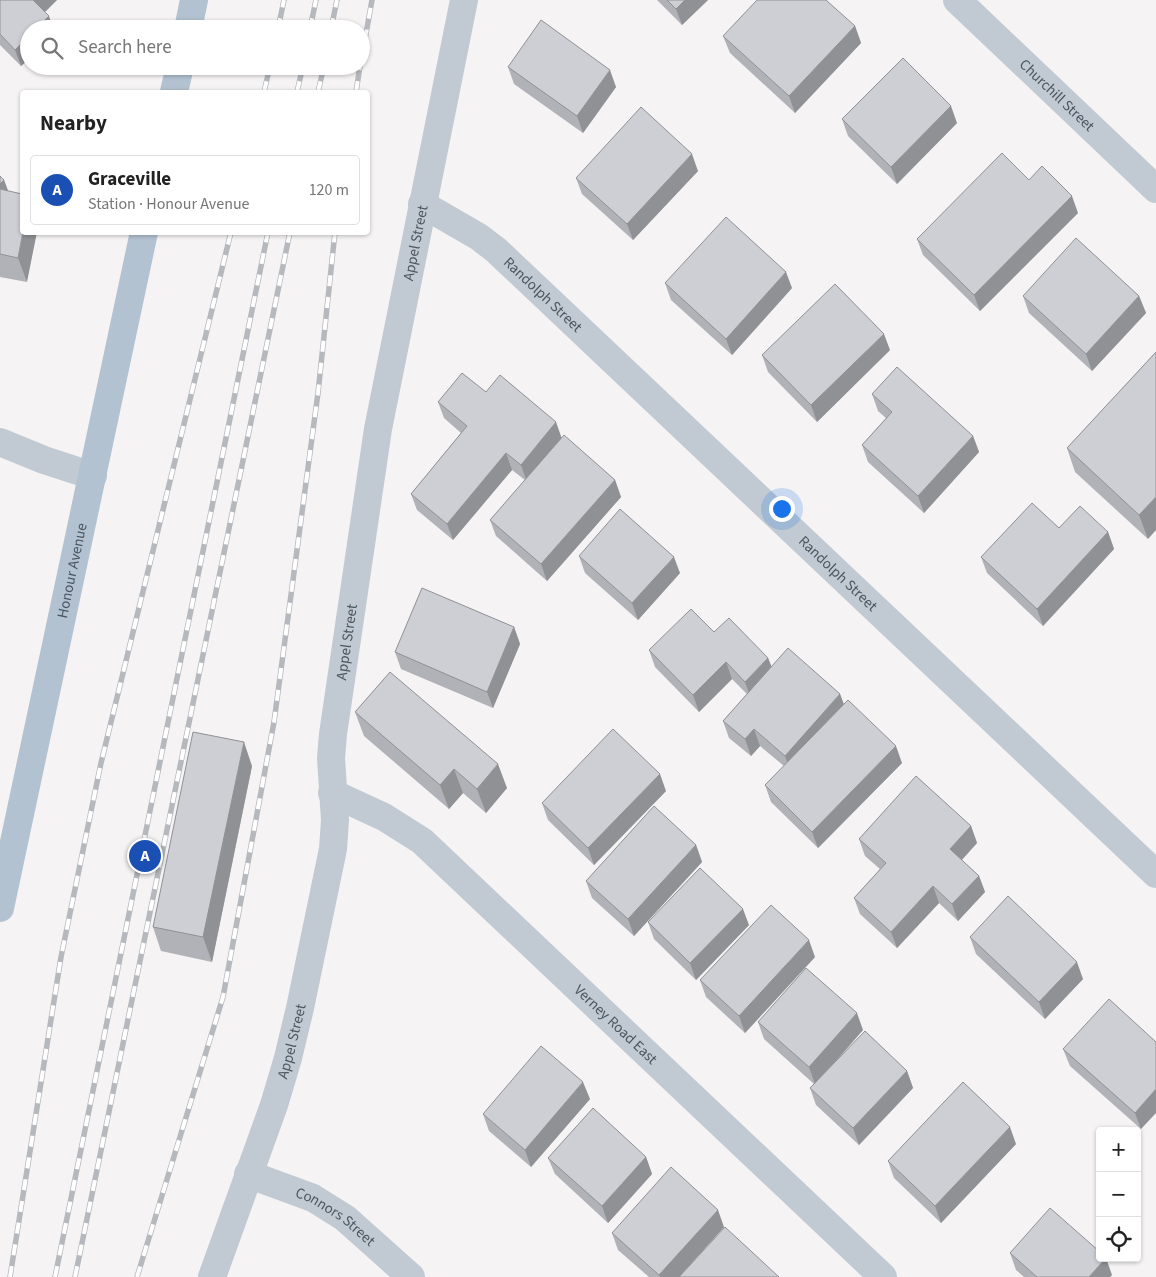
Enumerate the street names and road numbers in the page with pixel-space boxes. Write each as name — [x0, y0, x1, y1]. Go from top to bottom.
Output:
street label: Churchill Street — [1014, 54, 1099, 136]
street label: Appel Street — [398, 203, 434, 283]
street label: Randolph Street — [499, 252, 587, 337]
street label: Honour Avenue — [52, 521, 93, 620]
street label: Randolph Street — [794, 531, 882, 616]
street label: Appel Street — [331, 603, 363, 682]
street label: Verney Road East — [569, 980, 662, 1069]
street label: Appel Street — [272, 1002, 312, 1081]
street label: Connors Street — [292, 1182, 380, 1251]

